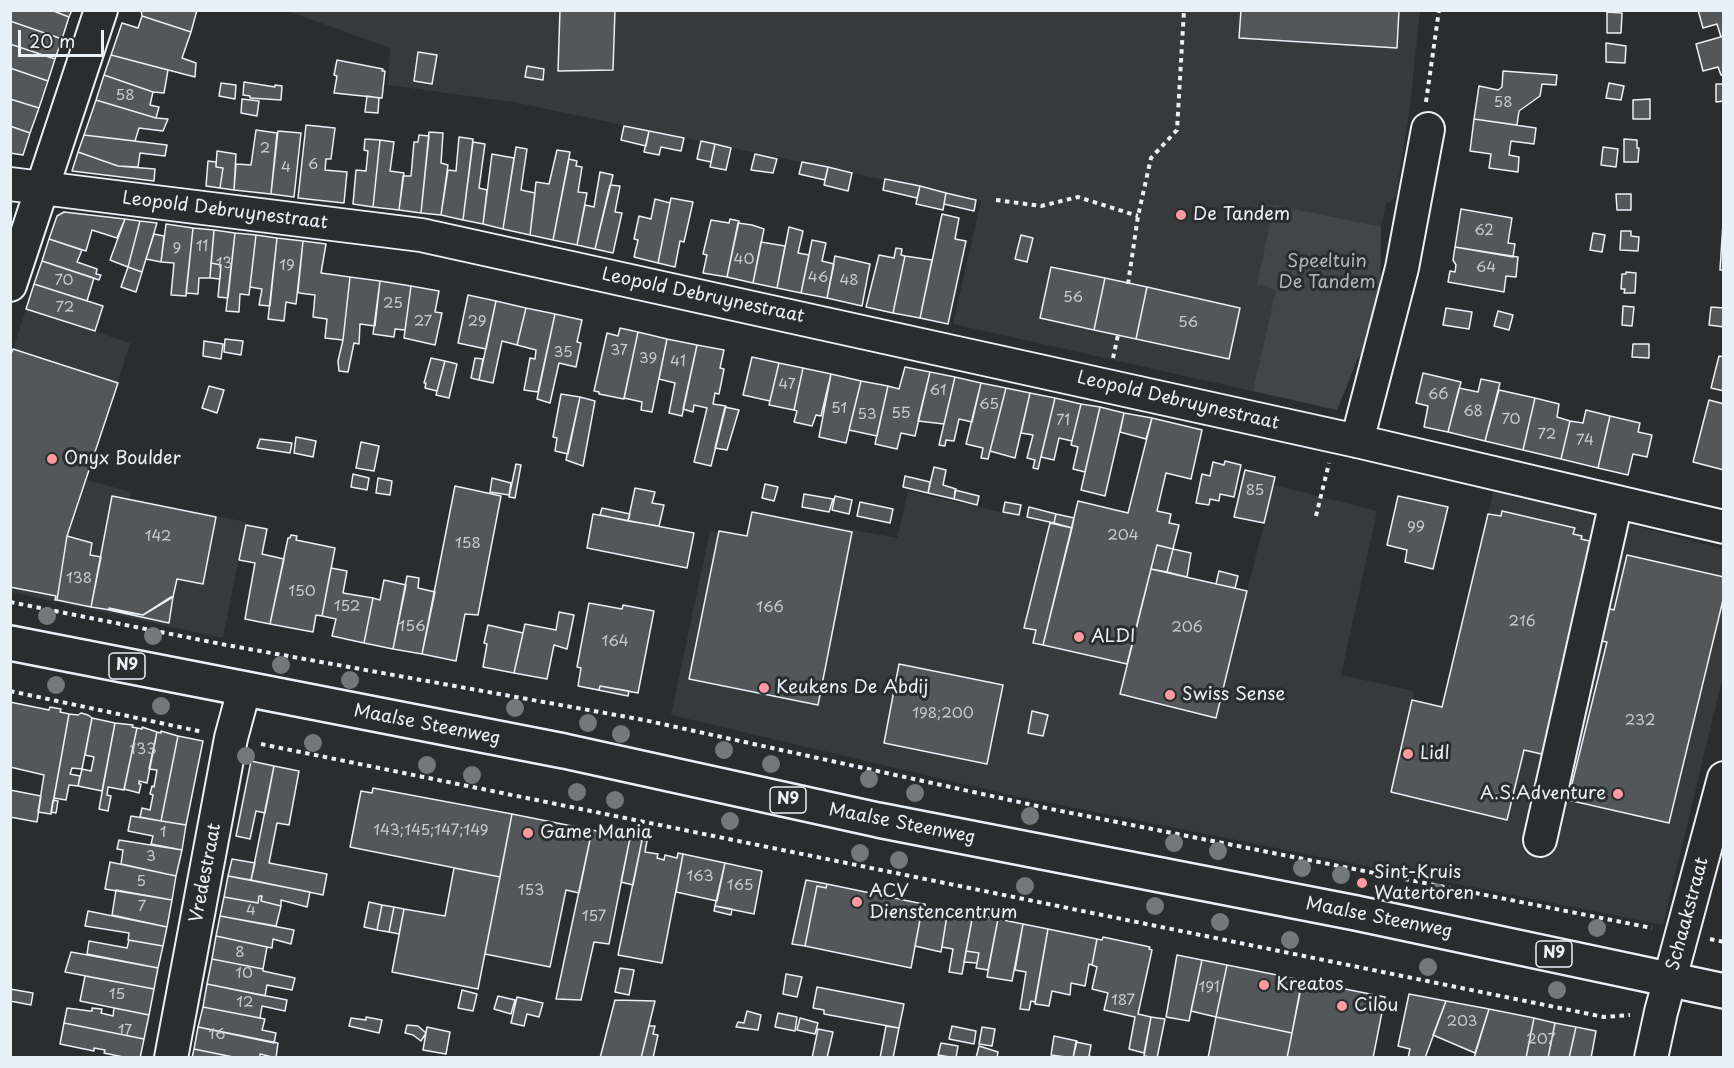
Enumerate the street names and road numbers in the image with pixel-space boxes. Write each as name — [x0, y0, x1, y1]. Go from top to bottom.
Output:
street label: Leopold Debruynestraat — [121, 188, 329, 234]
street label: Leopold Debruynestraat — [600, 264, 806, 328]
street label: Leopold Debruynestraat — [1075, 367, 1281, 435]
road number: N9 — [109, 653, 145, 679]
street label: Maalse Steenweg — [352, 700, 502, 750]
road number: N9 — [770, 787, 806, 813]
street label: Maalse Steenweg — [827, 799, 977, 849]
street label: Vredestraat — [186, 821, 226, 925]
street label: Schaakstraat — [1663, 855, 1713, 973]
street label: Maalse Steenweg — [1304, 893, 1454, 943]
road number: N9 — [1536, 941, 1572, 967]

